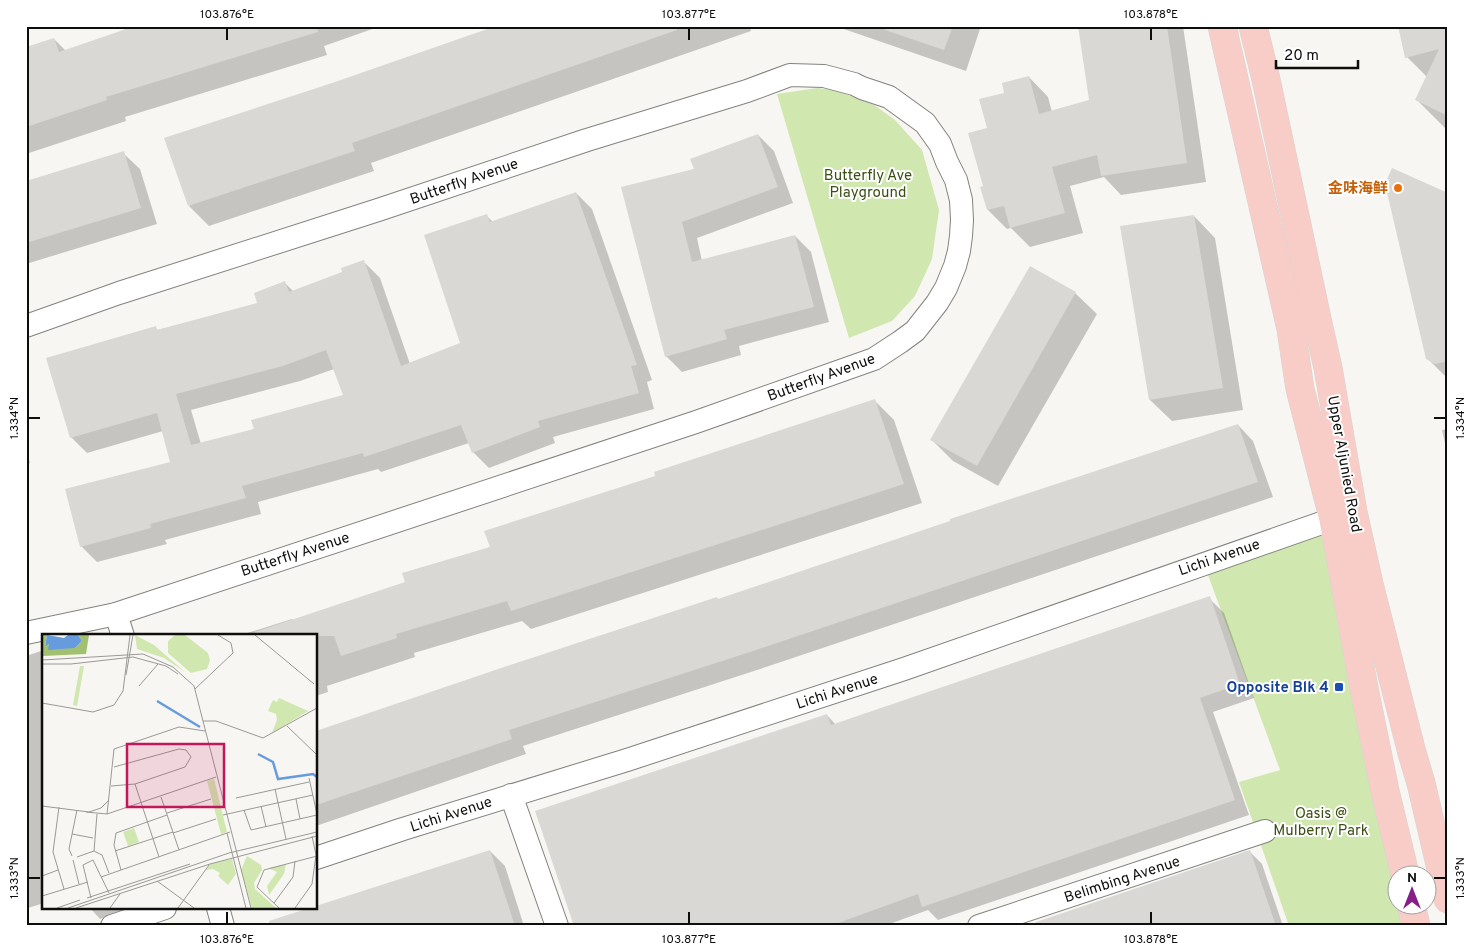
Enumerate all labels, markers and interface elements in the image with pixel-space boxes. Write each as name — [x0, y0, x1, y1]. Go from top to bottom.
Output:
text: 103.876°E — [200, 7, 254, 23]
text: 103.877°E — [662, 7, 716, 23]
text: 103.878°E — [1124, 7, 1178, 23]
scale bar — [1276, 38, 1359, 70]
text: 20 m — [1284, 47, 1319, 66]
street label: Butterfly Avenue — [408, 155, 521, 210]
park label: Butterfly Ave Playground — [824, 167, 912, 203]
place label: 金味海鲜 — [1328, 179, 1388, 199]
marker: 金味海鲜 — [1392, 182, 1404, 194]
street label: Butterfly Avenue — [765, 350, 878, 407]
street label: Upper Aljunied Road — [1322, 394, 1365, 534]
text: 1.334°N — [7, 397, 23, 439]
text: 1.334°N — [1453, 397, 1469, 439]
street label: Butterfly Avenue — [239, 529, 352, 582]
street label: Lichi Avenue — [1176, 536, 1263, 581]
inset map — [42, 634, 318, 910]
street label: Lichi Avenue — [794, 670, 881, 715]
place label: Opposite Blk 4 — [1226, 679, 1329, 698]
marker: Opposite Blk 4 — [1333, 681, 1345, 693]
street label: Lichi Avenue — [408, 793, 495, 838]
park label: Oasis @ Mulberry Park — [1273, 805, 1369, 841]
street label: Belimbing Avenue — [1062, 853, 1183, 908]
text: 1.333°N — [7, 857, 23, 899]
text: 1.333°N — [1453, 857, 1469, 899]
north arrow — [1386, 864, 1436, 914]
text: N — [1407, 870, 1417, 887]
text: 103.876°E — [200, 932, 254, 948]
text: 103.877°E — [662, 932, 716, 948]
text: 103.878°E — [1124, 932, 1178, 948]

